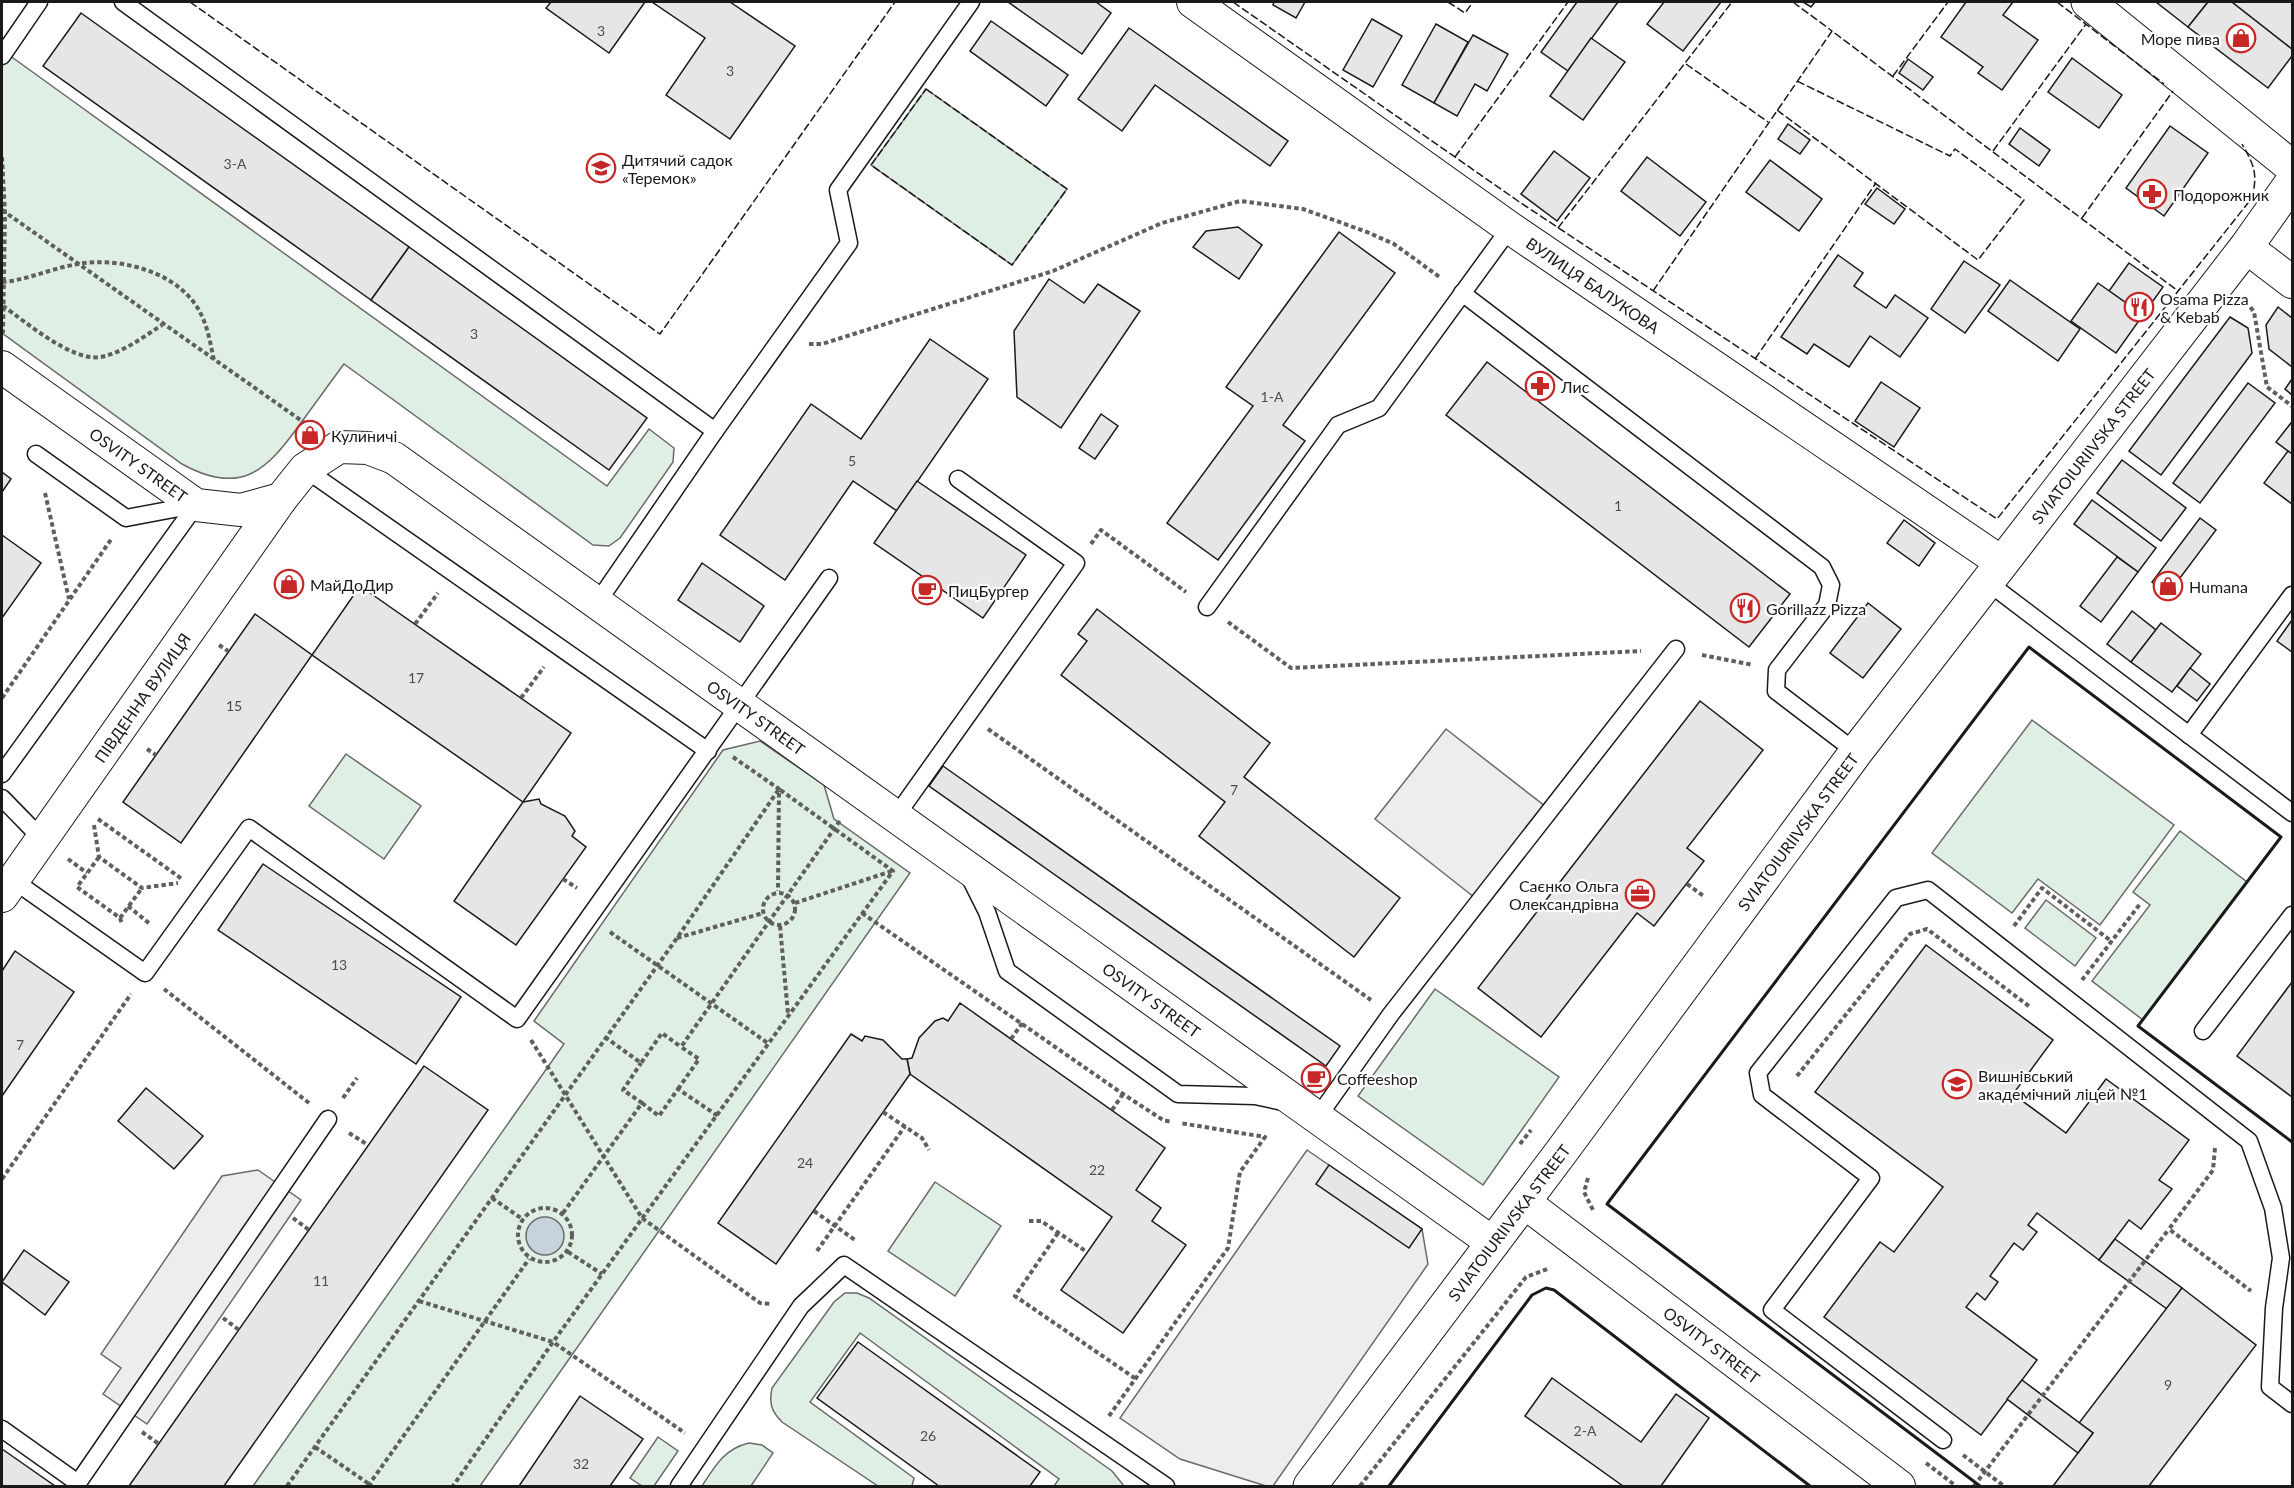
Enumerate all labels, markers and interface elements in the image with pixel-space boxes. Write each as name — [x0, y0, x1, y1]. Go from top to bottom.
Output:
house number: 3 — [597, 22, 605, 39]
shop icon: Море пива — [2225, 22, 2257, 54]
place label: Море пива — [2141, 29, 2220, 48]
house number: 3 — [726, 62, 734, 79]
place label: Дитячий садок «Теремок» — [622, 150, 733, 187]
school or university icon: Дитячий садок «Теремок» — [585, 152, 617, 184]
house number: 3-А — [224, 155, 247, 172]
pharmacy icon: Подорожник — [2136, 178, 2168, 210]
place label: Подорожник — [2173, 185, 2270, 204]
street label: ВУЛИЦЯ БАЛУКОВА — [1523, 233, 1664, 337]
place label: Osama Pizza & Kebab — [2160, 289, 2249, 326]
restaurant icon: Osama Pizza & Kebab — [2123, 291, 2155, 323]
house number: 3 — [470, 325, 478, 342]
street label: SVIATOIURIIVSKA STREET — [2027, 364, 2159, 527]
pharmacy icon: Лис — [1524, 370, 1556, 402]
place label: Лис — [1560, 377, 1590, 396]
house number: 1-А — [1261, 388, 1284, 405]
shop icon: Кулиничі — [294, 419, 326, 451]
street label: OSVITY STREET — [86, 423, 192, 506]
place label: Кулиничі — [331, 426, 397, 445]
house number: 5 — [848, 452, 856, 469]
house number: 1 — [1614, 497, 1622, 514]
shop icon: МайДоДир — [273, 568, 305, 600]
shop icon: Humana — [2152, 570, 2184, 602]
cafe icon: ПицБургер — [911, 574, 943, 606]
place label: МайДоДир — [310, 575, 394, 594]
place label: Humana — [2189, 577, 2248, 596]
place label: ПицБургер — [948, 581, 1029, 600]
restaurant icon: Gorillazz Pizza — [1729, 592, 1761, 624]
place label: Gorillazz Pizza — [1766, 599, 1866, 618]
street label: ПІВДЕННА ВУЛИЦЯ — [90, 629, 194, 766]
house number: 17 — [408, 669, 424, 686]
street label: OSVITY STREET — [704, 676, 809, 759]
house number: 15 — [226, 697, 242, 714]
street label: SVIATOIURIIVSKA STREET — [1733, 749, 1862, 914]
house number: 7 — [1230, 781, 1238, 798]
place label: Саєнко Ольга Олександрівна — [1509, 876, 1619, 913]
office icon: Саєнко Ольга Олександрівна — [1624, 878, 1656, 910]
house number: 13 — [331, 956, 347, 973]
street label: OSVITY STREET — [1099, 958, 1205, 1041]
house number: 7 — [16, 1036, 24, 1053]
cafe icon: Coffeeshop — [1300, 1062, 1332, 1094]
place label: Вишнівський академічний ліцей №1 — [1978, 1066, 2148, 1103]
school or university icon: Вишнівський академічний ліцей №1 — [1941, 1068, 1973, 1100]
place label: Coffeeshop — [1337, 1069, 1418, 1088]
street label: SVIATOIURIIVSKA STREET — [1443, 1140, 1574, 1304]
house number: 24 — [797, 1154, 813, 1171]
house number: 22 — [1089, 1161, 1105, 1178]
house number: 11 — [313, 1272, 329, 1289]
street label: OSVITY STREET — [1660, 1302, 1764, 1387]
house number: 9 — [2164, 1376, 2172, 1393]
house number: 2-А — [1574, 1422, 1597, 1439]
house number: 26 — [920, 1427, 936, 1444]
house number: 32 — [573, 1455, 589, 1472]

